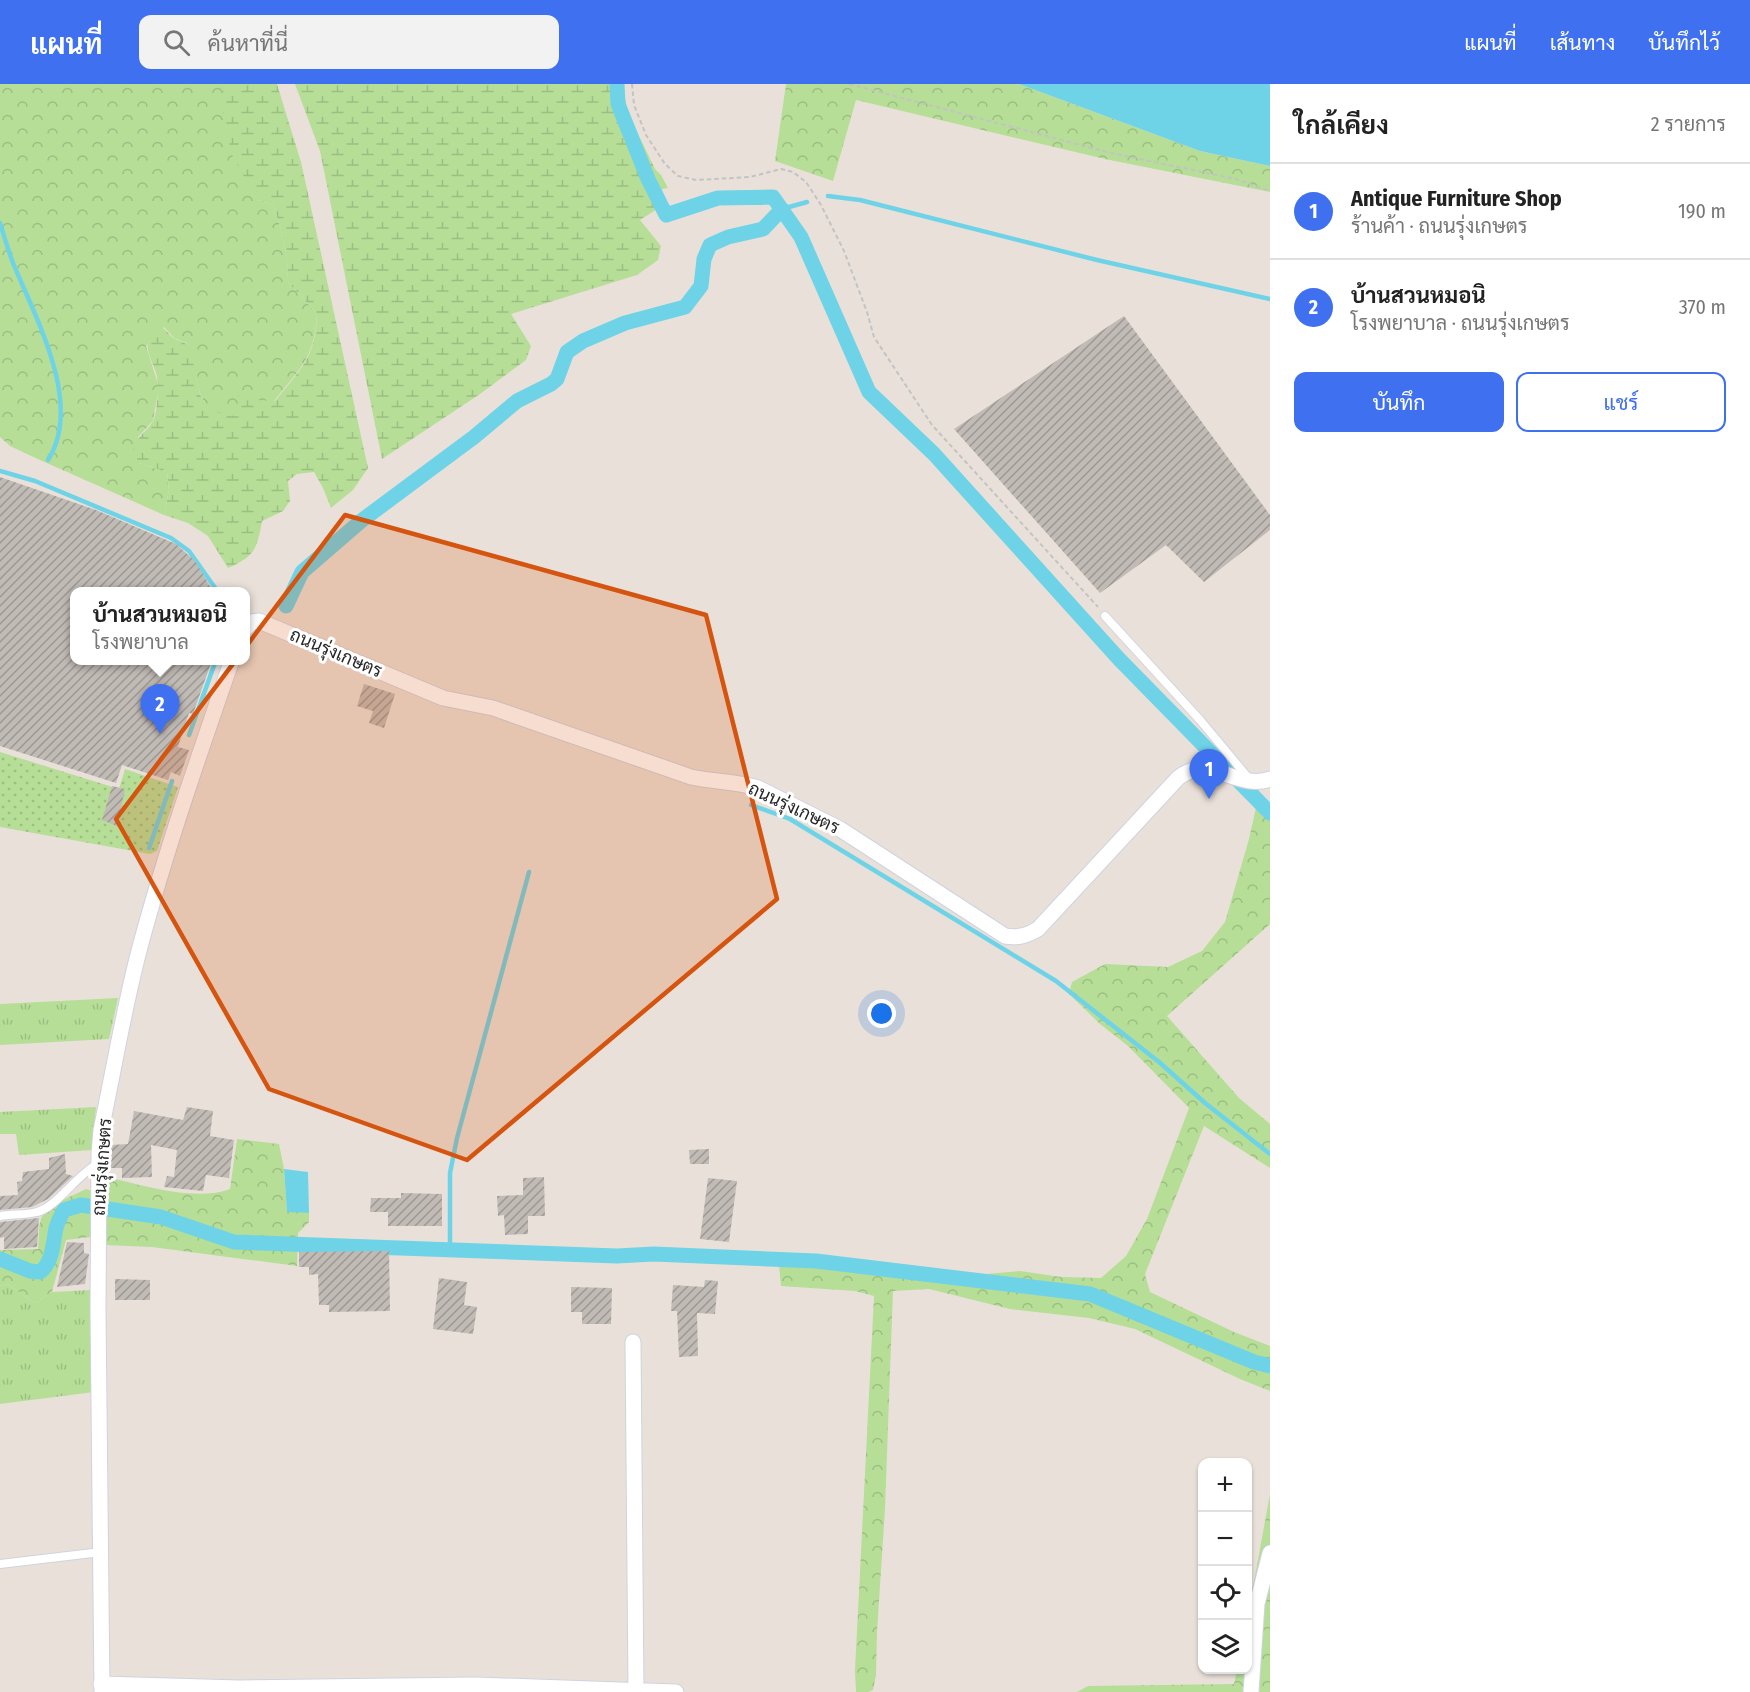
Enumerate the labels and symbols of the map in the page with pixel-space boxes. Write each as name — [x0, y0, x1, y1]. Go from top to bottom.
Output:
street label: ถนนรุ่งเกษตร — [286, 623, 386, 683]
pin: 2 — [140, 684, 180, 734]
pin: 1 — [1190, 750, 1228, 799]
street label: ถนนรุ่งเกษตร — [744, 776, 844, 840]
your location — [867, 999, 896, 1028]
street label: ถนนรุ่งเกษตร — [87, 1117, 117, 1217]

